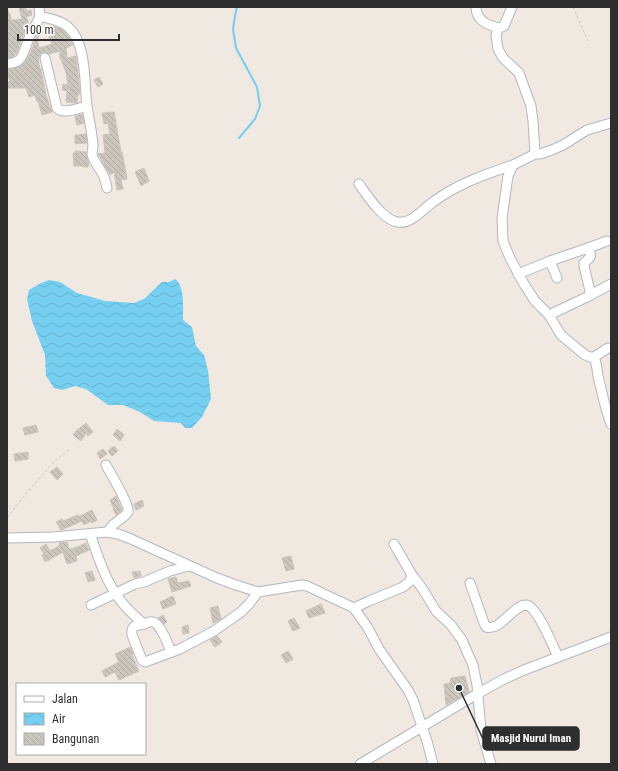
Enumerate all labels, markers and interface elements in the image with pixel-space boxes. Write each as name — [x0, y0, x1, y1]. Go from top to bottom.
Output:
scale bar — [18, 16, 119, 42]
text: 100 m — [24, 23, 54, 37]
legend — [16, 683, 146, 755]
text: Jalan — [52, 692, 78, 706]
text: Air — [52, 712, 66, 726]
callout: Masjid Nurul Iman — [483, 727, 579, 750]
text: Bangunan — [52, 732, 99, 746]
text: Masjid Nurul Iman — [491, 732, 571, 745]

